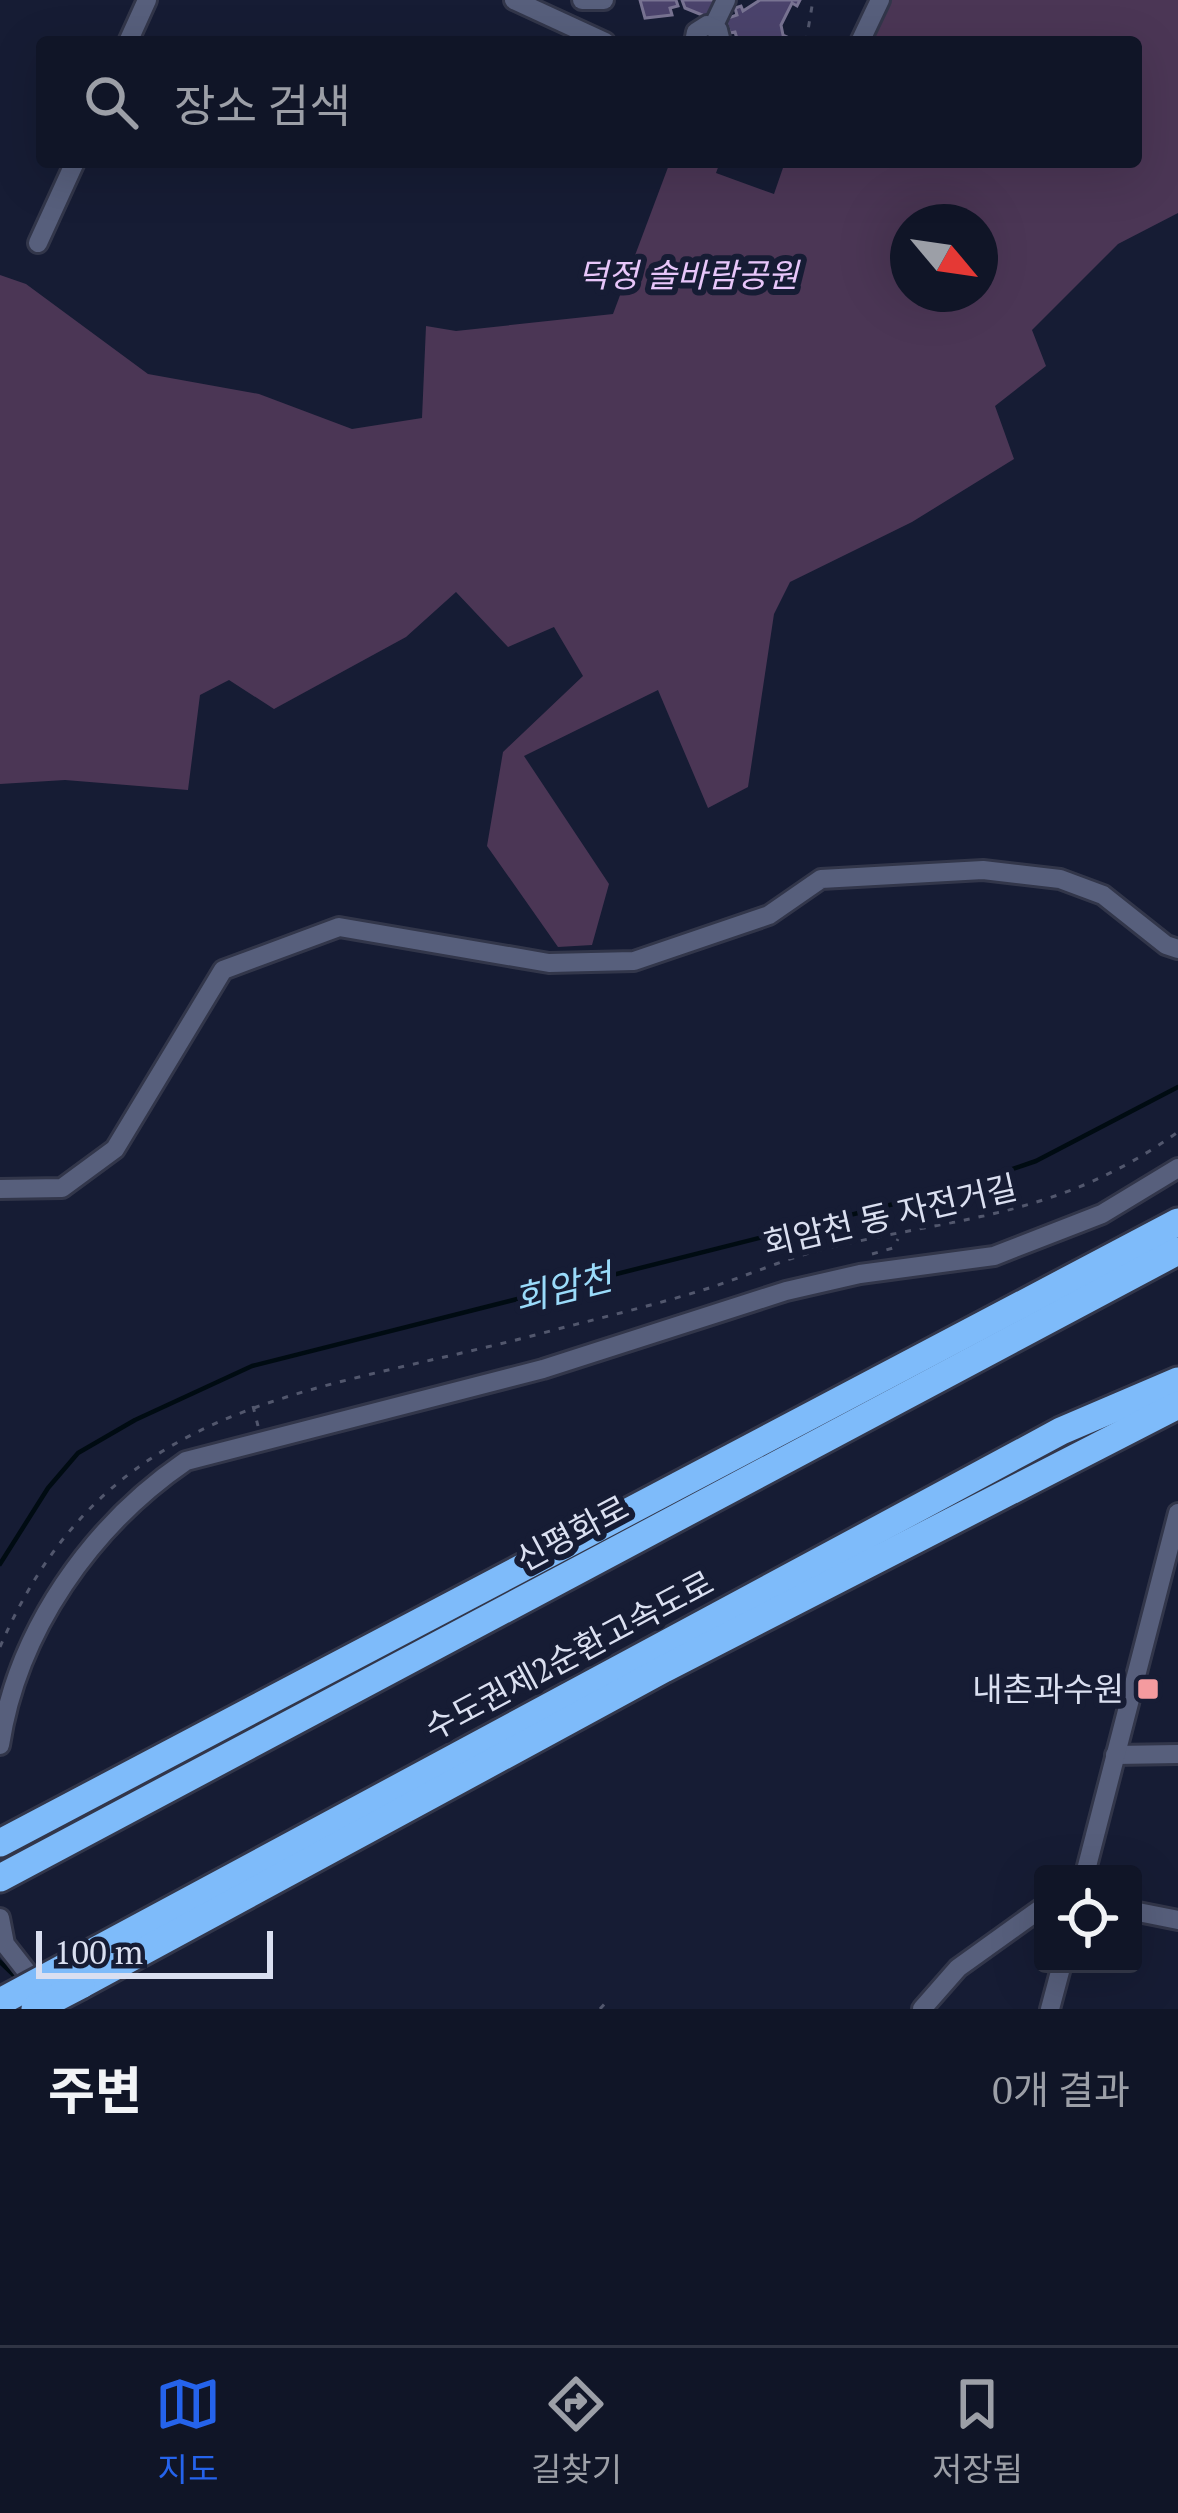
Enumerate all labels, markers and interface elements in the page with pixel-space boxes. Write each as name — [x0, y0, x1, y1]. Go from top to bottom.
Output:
search box — [36, 36, 1142, 168]
icon: search — [78, 69, 144, 135]
text: 장소 검색 — [174, 75, 351, 135]
north arrow — [890, 204, 998, 312]
park label: 덕정 솔바람공원 — [578, 253, 801, 296]
street label: 회암천 동 자전거길 — [759, 1164, 1021, 1265]
water label: 회암천 — [509, 1252, 621, 1322]
street label: 신평화로 — [508, 1485, 635, 1580]
street label: 수도권제2순환고속도로 — [417, 1560, 721, 1749]
place label: 내촌과수원 — [972, 1667, 1124, 1710]
marker: 내촌과수원 — [1135, 1676, 1161, 1702]
map controls — [1034, 1865, 1142, 1973]
button: locate — [1034, 1865, 1142, 1973]
scale bar — [36, 1925, 273, 1978]
text: 100 m — [54, 1930, 143, 1973]
text: 주변 — [48, 2056, 142, 2124]
text: 0개 결과 — [992, 2063, 1130, 2115]
tab: 지도 — [155, 2371, 221, 2491]
tab: 길찾기 — [531, 2371, 622, 2491]
tab: 저장됨 — [932, 2371, 1023, 2491]

